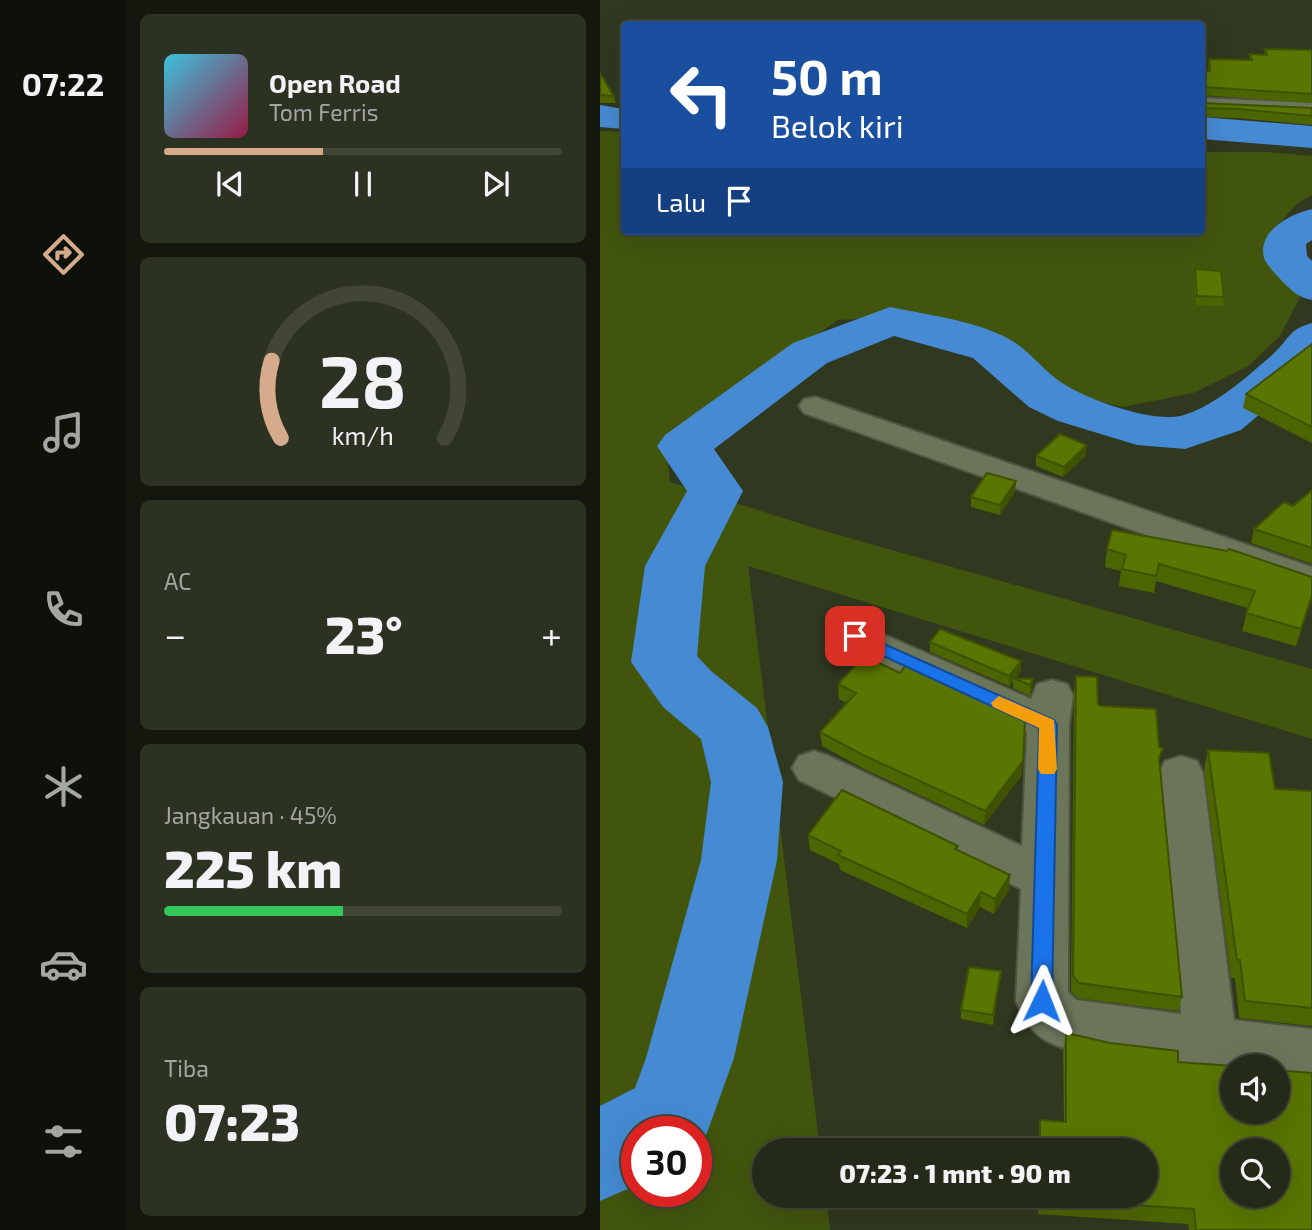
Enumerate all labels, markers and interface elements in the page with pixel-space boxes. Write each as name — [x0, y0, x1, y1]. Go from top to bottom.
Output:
text: 50 m — [771, 46, 883, 105]
icon: left — [656, 49, 747, 140]
text: 07:22 — [22, 64, 104, 102]
text: Open Road — [269, 67, 401, 98]
text: Tom Ferris — [269, 98, 378, 126]
text: Belok kiri — [771, 106, 904, 144]
icon: previous — [211, 165, 249, 203]
icon: pause — [344, 165, 382, 203]
icon: next — [477, 165, 515, 203]
icon: arrive — [720, 182, 758, 220]
text: Lalu — [656, 186, 706, 217]
icon: directions — [39, 230, 88, 279]
text: 28 — [319, 335, 407, 423]
icon: music — [39, 408, 88, 457]
text: km/h — [332, 420, 394, 450]
text: AC — [164, 567, 191, 595]
icon: phone — [39, 585, 88, 634]
text: 23° — [325, 602, 403, 664]
pin — [825, 606, 885, 666]
text: − — [164, 611, 186, 657]
text: + — [541, 611, 562, 657]
icon: arrive — [836, 617, 874, 655]
icon: climate — [39, 762, 88, 811]
text: Jangkauan · 45% — [164, 801, 337, 829]
text: 225 km — [164, 836, 342, 898]
icon: car — [39, 940, 88, 989]
position arrow — [1005, 964, 1079, 1038]
text: Tiba — [164, 1054, 209, 1082]
map controls — [1220, 1054, 1290, 1208]
button: sound — [1220, 1054, 1290, 1124]
text: 07:23 — [164, 1089, 300, 1151]
speed limit sign: 30 — [621, 1116, 712, 1207]
icon: filters — [39, 1117, 88, 1166]
button: search — [1220, 1138, 1290, 1208]
text: 07:23 · 1 mnt · 90 m — [839, 1157, 1071, 1188]

